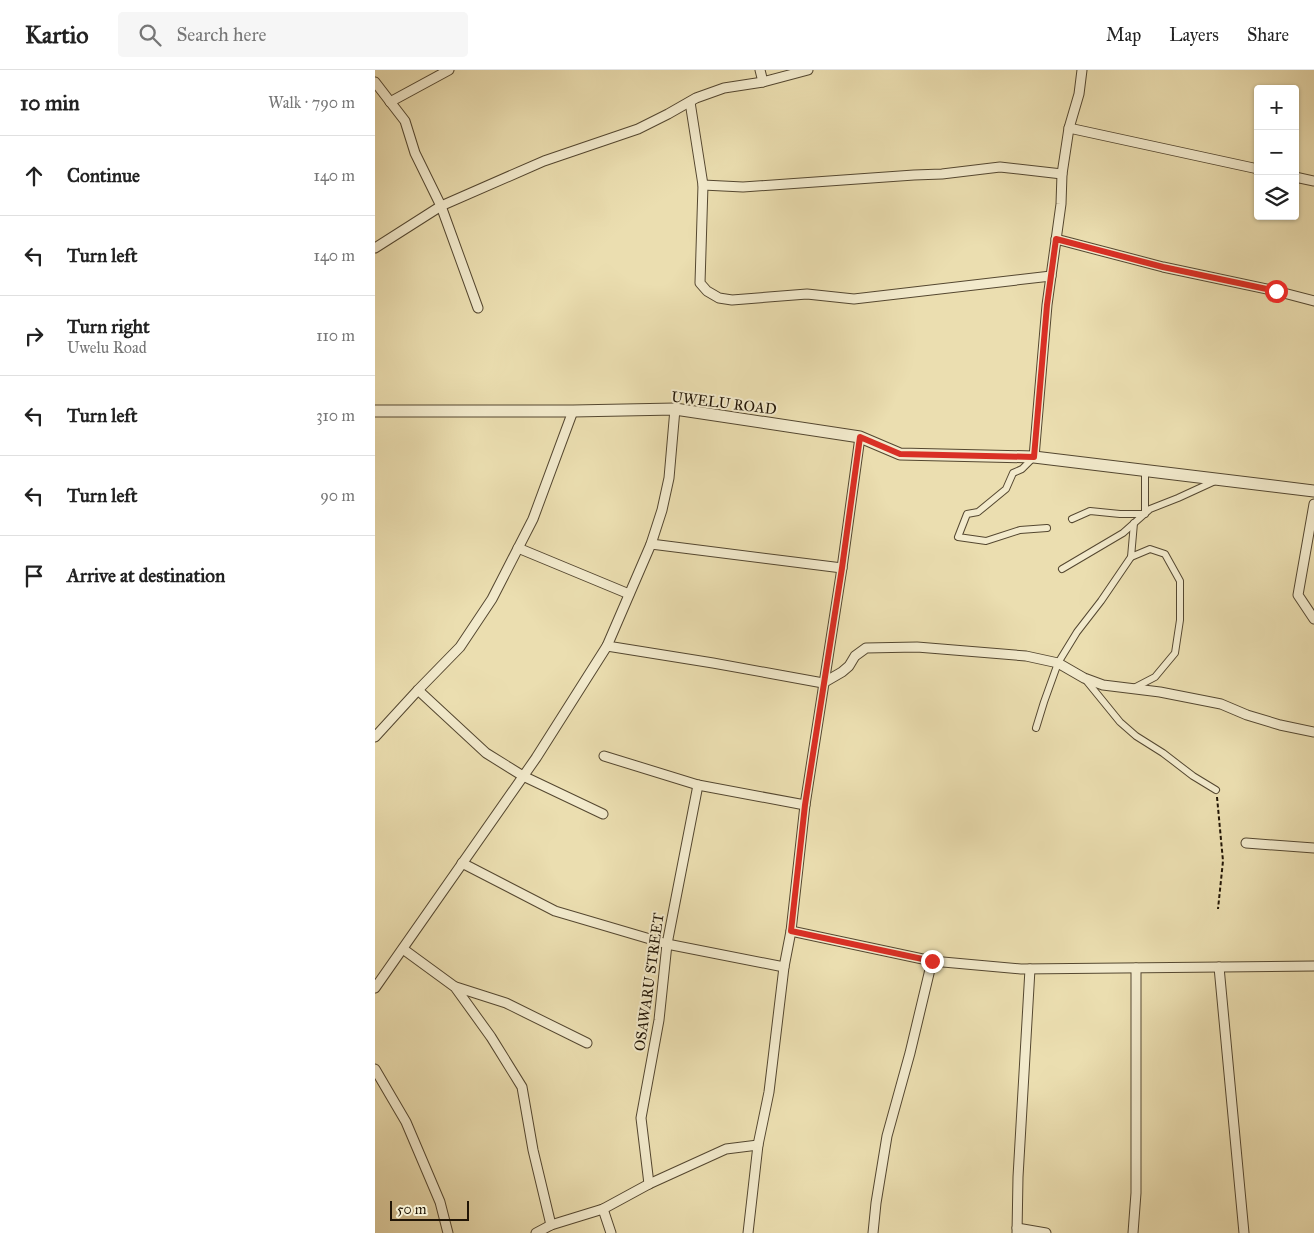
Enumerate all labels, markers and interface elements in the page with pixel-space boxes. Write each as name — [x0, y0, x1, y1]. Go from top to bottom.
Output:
search box — [118, 12, 468, 57]
text: Kartio — [25, 20, 88, 50]
icon: search — [136, 21, 164, 49]
text: Search here — [176, 23, 266, 46]
text: Map — [1106, 24, 1141, 46]
text: Layers — [1169, 24, 1219, 46]
text: Share — [1247, 24, 1289, 46]
map controls — [1254, 85, 1299, 220]
button: + — [1254, 85, 1299, 130]
text: 10 min — [20, 90, 80, 116]
text: Walk · 790 m — [268, 93, 355, 112]
button: − — [1254, 130, 1299, 175]
icon: ahead — [20, 162, 48, 190]
text: Continue — [67, 164, 140, 187]
text: 140 m — [314, 166, 355, 185]
button: layers — [1254, 175, 1299, 220]
icon: left — [20, 242, 48, 270]
text: Turn left — [67, 244, 137, 267]
text: 140 m — [314, 246, 355, 265]
route start — [1265, 280, 1288, 303]
text: Turn right — [67, 315, 150, 338]
icon: right — [20, 322, 48, 350]
text: 110 m — [316, 326, 355, 345]
text: Uwelu Road — [67, 338, 147, 357]
street label: UWELU ROAD — [670, 388, 778, 418]
icon: left — [20, 402, 48, 430]
text: Turn left — [67, 404, 137, 427]
text: 310 m — [316, 406, 355, 425]
icon: left — [20, 482, 48, 510]
text: Turn left — [67, 484, 137, 507]
text: 90 m — [320, 486, 355, 505]
icon: arrive — [20, 562, 48, 590]
text: Arrive at destination — [67, 564, 225, 587]
street label: OSAWARU STREET — [630, 912, 668, 1052]
route end — [921, 950, 944, 973]
scale bar — [390, 1198, 469, 1221]
text: 50 m — [397, 1201, 426, 1218]

